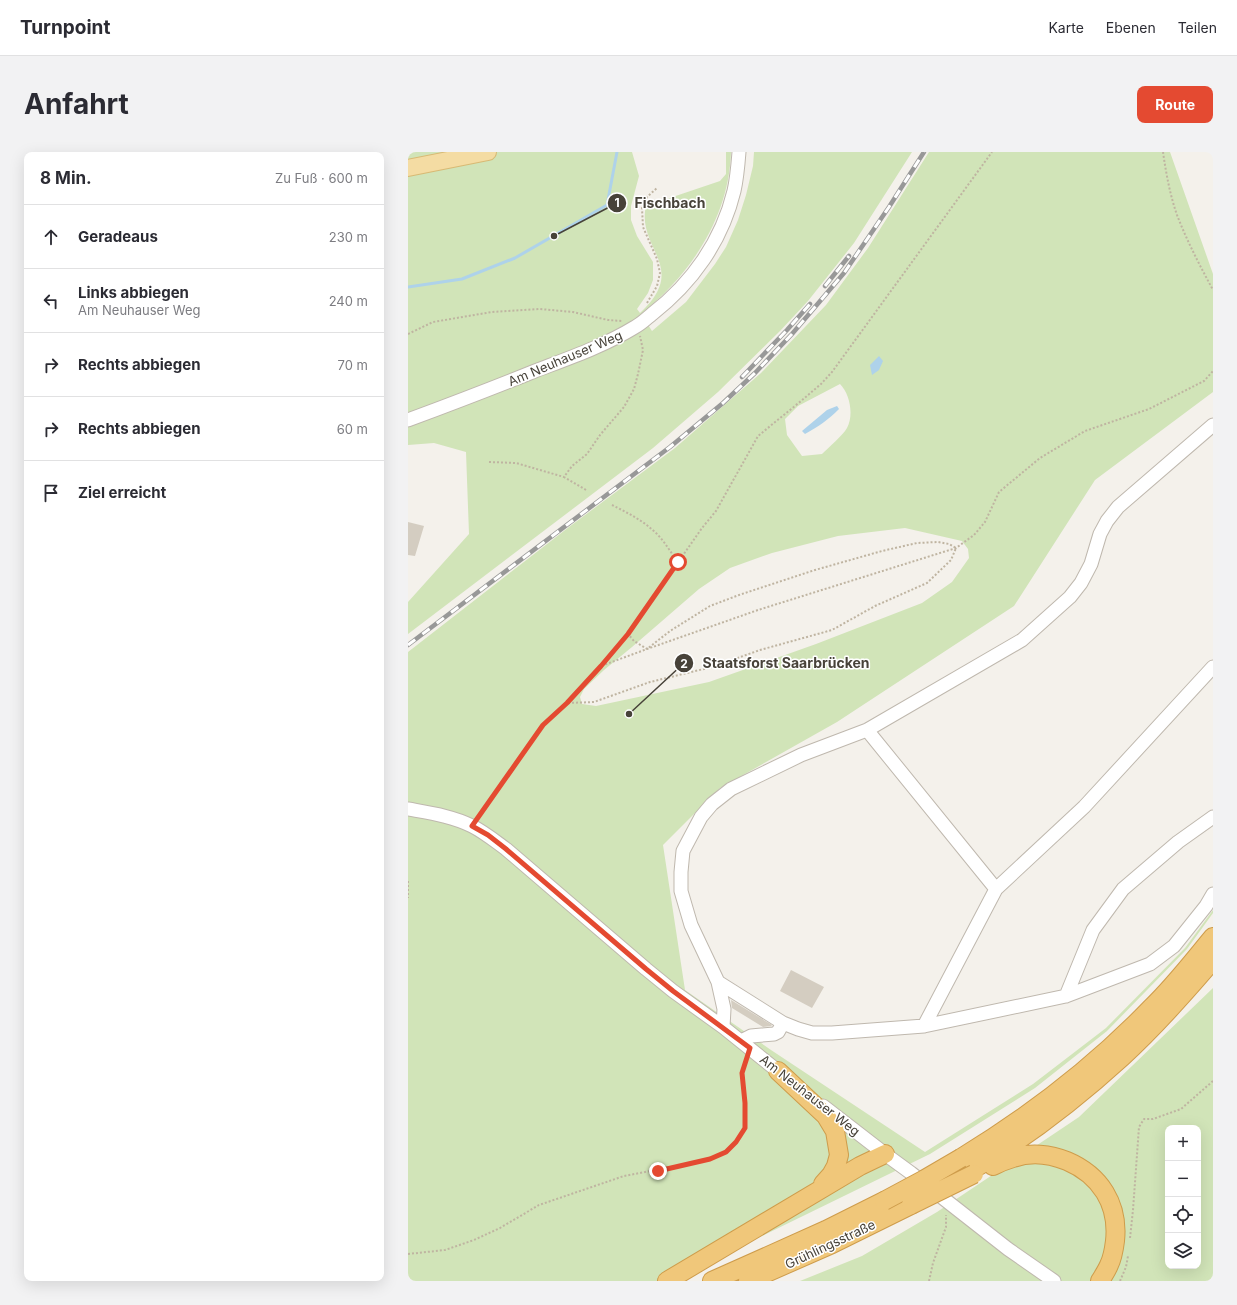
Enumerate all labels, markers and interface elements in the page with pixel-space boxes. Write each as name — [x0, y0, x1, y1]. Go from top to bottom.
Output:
text: Turnpoint — [20, 16, 110, 39]
text: Karte — [1048, 19, 1084, 36]
text: Ebenen — [1106, 19, 1156, 36]
text: Teilen — [1178, 19, 1217, 36]
button: Route — [1137, 86, 1213, 123]
text: Anfahrt — [24, 87, 129, 121]
text: 8 Min. — [40, 168, 92, 188]
text: Zu Fuß · 600 m — [275, 170, 368, 186]
callout: Fischbach — [607, 190, 714, 216]
text: Fischbach — [635, 194, 705, 211]
text: 1 — [614, 195, 620, 210]
icon: ahead — [40, 226, 62, 248]
text: Geradeaus — [78, 227, 158, 246]
text: 230 m — [329, 229, 368, 245]
text: Links abbiegen — [78, 283, 189, 302]
icon: left — [40, 290, 62, 312]
text: 240 m — [329, 293, 368, 309]
text: Am Neuhauser Weg — [78, 302, 200, 318]
street label: Am Neuhauser Weg — [506, 327, 624, 389]
icon: right — [40, 354, 62, 376]
text: Rechts abbiegen — [78, 355, 200, 374]
text: 70 m — [338, 357, 368, 373]
icon: right — [40, 418, 62, 440]
text: Rechts abbiegen — [78, 419, 200, 438]
text: 60 m — [337, 421, 368, 437]
icon: arrive — [40, 482, 62, 504]
text: Ziel erreicht — [78, 483, 166, 502]
route start — [669, 553, 687, 571]
callout: Staatsforst Saarbrücken — [674, 650, 877, 676]
text: Staatsforst Saarbrücken — [702, 654, 870, 671]
text: 2 — [680, 656, 688, 671]
street label: Am Neuhauser Weg — [757, 1051, 863, 1139]
map controls — [1165, 1125, 1201, 1269]
button: + — [1165, 1125, 1201, 1161]
button: − — [1165, 1161, 1201, 1197]
route end — [649, 1162, 667, 1180]
button: locate — [1165, 1197, 1201, 1233]
street label: Grühlingsstraße — [782, 1216, 878, 1272]
button: layers — [1165, 1233, 1201, 1269]

